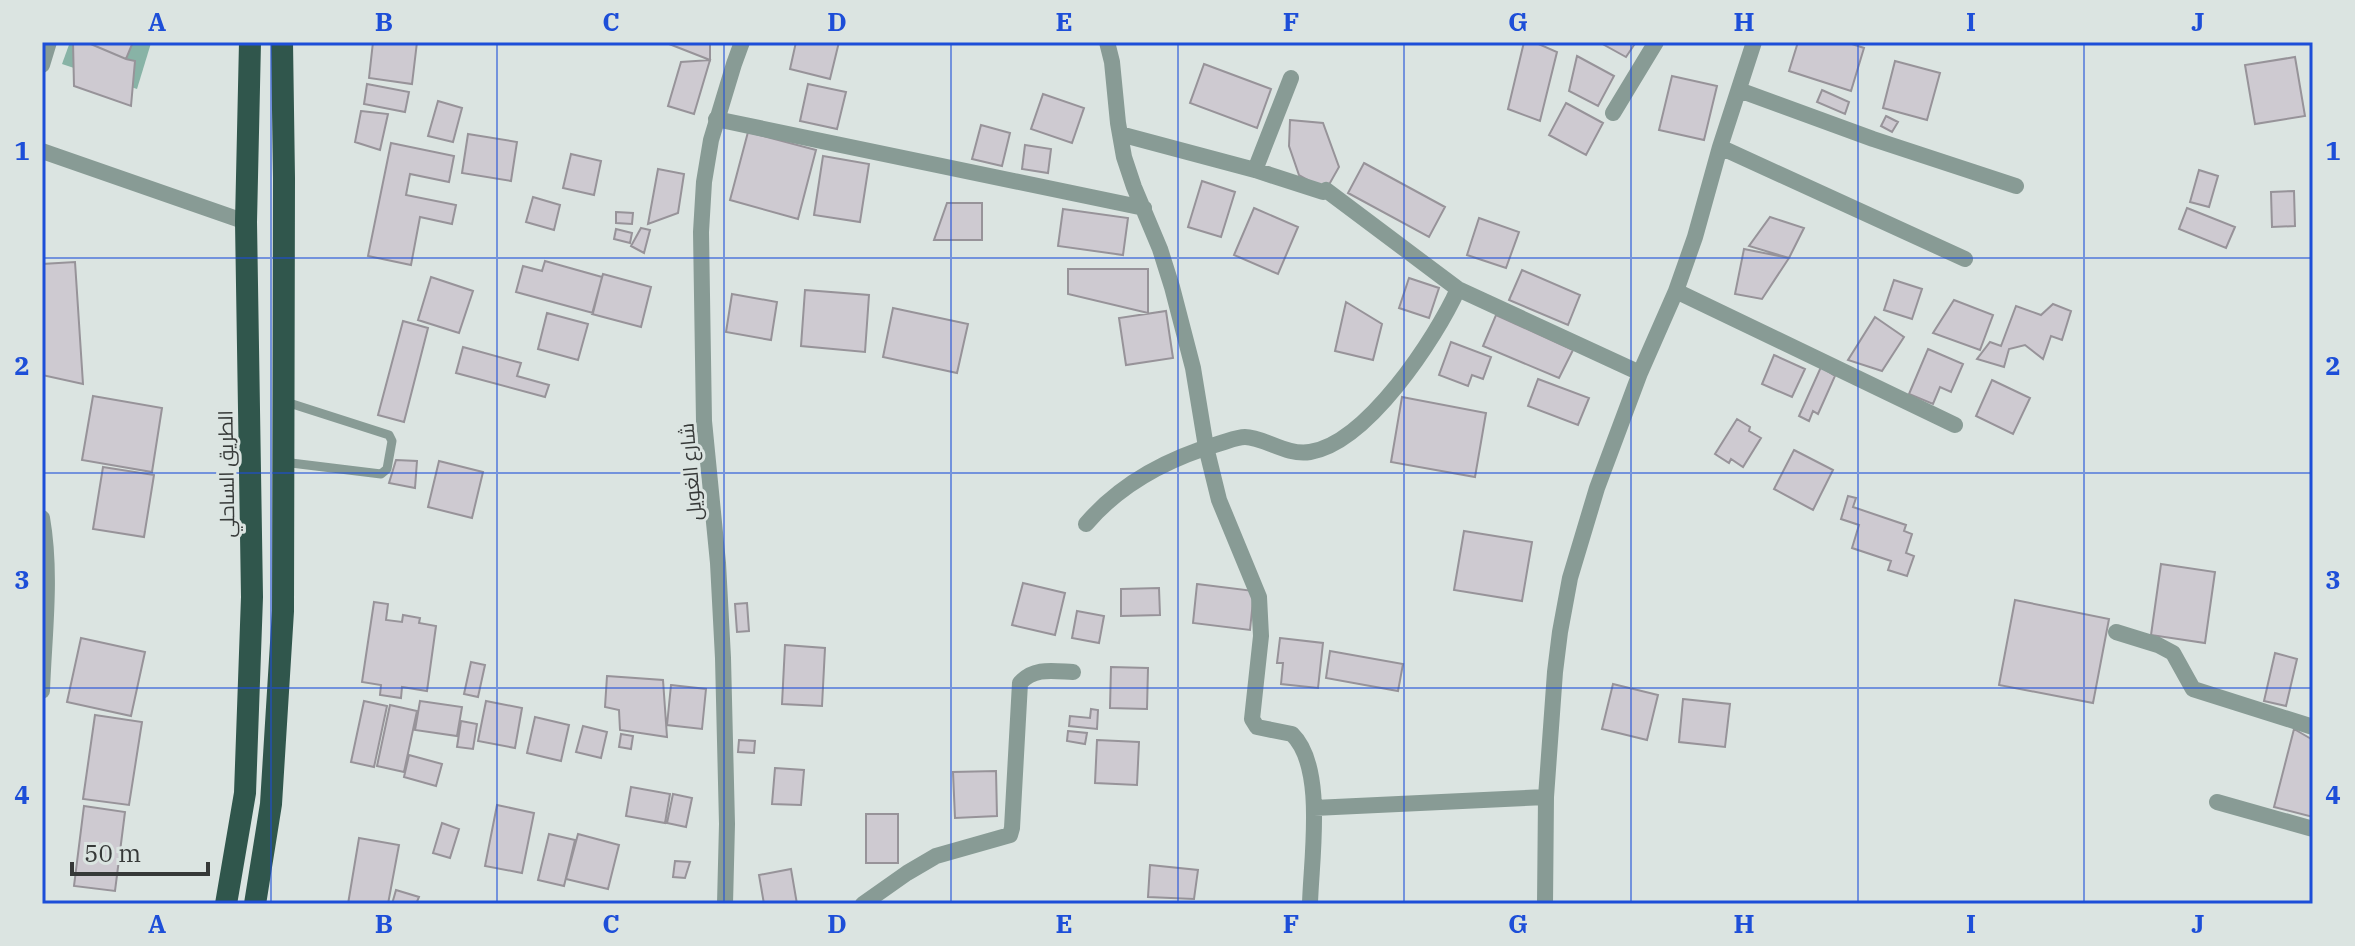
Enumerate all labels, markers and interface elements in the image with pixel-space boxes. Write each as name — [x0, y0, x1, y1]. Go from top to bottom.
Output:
text: A — [148, 4, 166, 38]
text: B — [375, 4, 393, 38]
text: C — [602, 4, 620, 38]
text: D — [827, 4, 847, 38]
text: E — [1055, 4, 1073, 38]
text: F — [1283, 4, 1299, 38]
text: G — [1508, 4, 1528, 38]
text: H — [1733, 4, 1755, 38]
text: I — [1966, 4, 1976, 38]
text: J — [2191, 4, 2205, 38]
text: 1 — [14, 133, 30, 167]
text: 1 — [2325, 133, 2341, 167]
text: 2 — [14, 348, 30, 382]
text: 2 — [2325, 348, 2341, 382]
street label: الطريق الساحلي — [211, 410, 244, 538]
street label: شارع الغويل — [672, 422, 709, 522]
text: 3 — [14, 562, 30, 596]
text: 3 — [2325, 562, 2341, 596]
text: 4 — [14, 777, 30, 811]
text: 4 — [2325, 777, 2341, 811]
scale bar — [72, 826, 208, 876]
text: 50 m — [84, 837, 141, 869]
text: A — [148, 906, 166, 940]
text: B — [375, 906, 393, 940]
text: C — [602, 906, 620, 940]
text: D — [827, 906, 847, 940]
text: E — [1055, 906, 1073, 940]
text: F — [1283, 906, 1299, 940]
text: G — [1508, 906, 1528, 940]
text: H — [1733, 906, 1755, 940]
text: I — [1966, 906, 1976, 940]
text: J — [2191, 906, 2205, 940]

